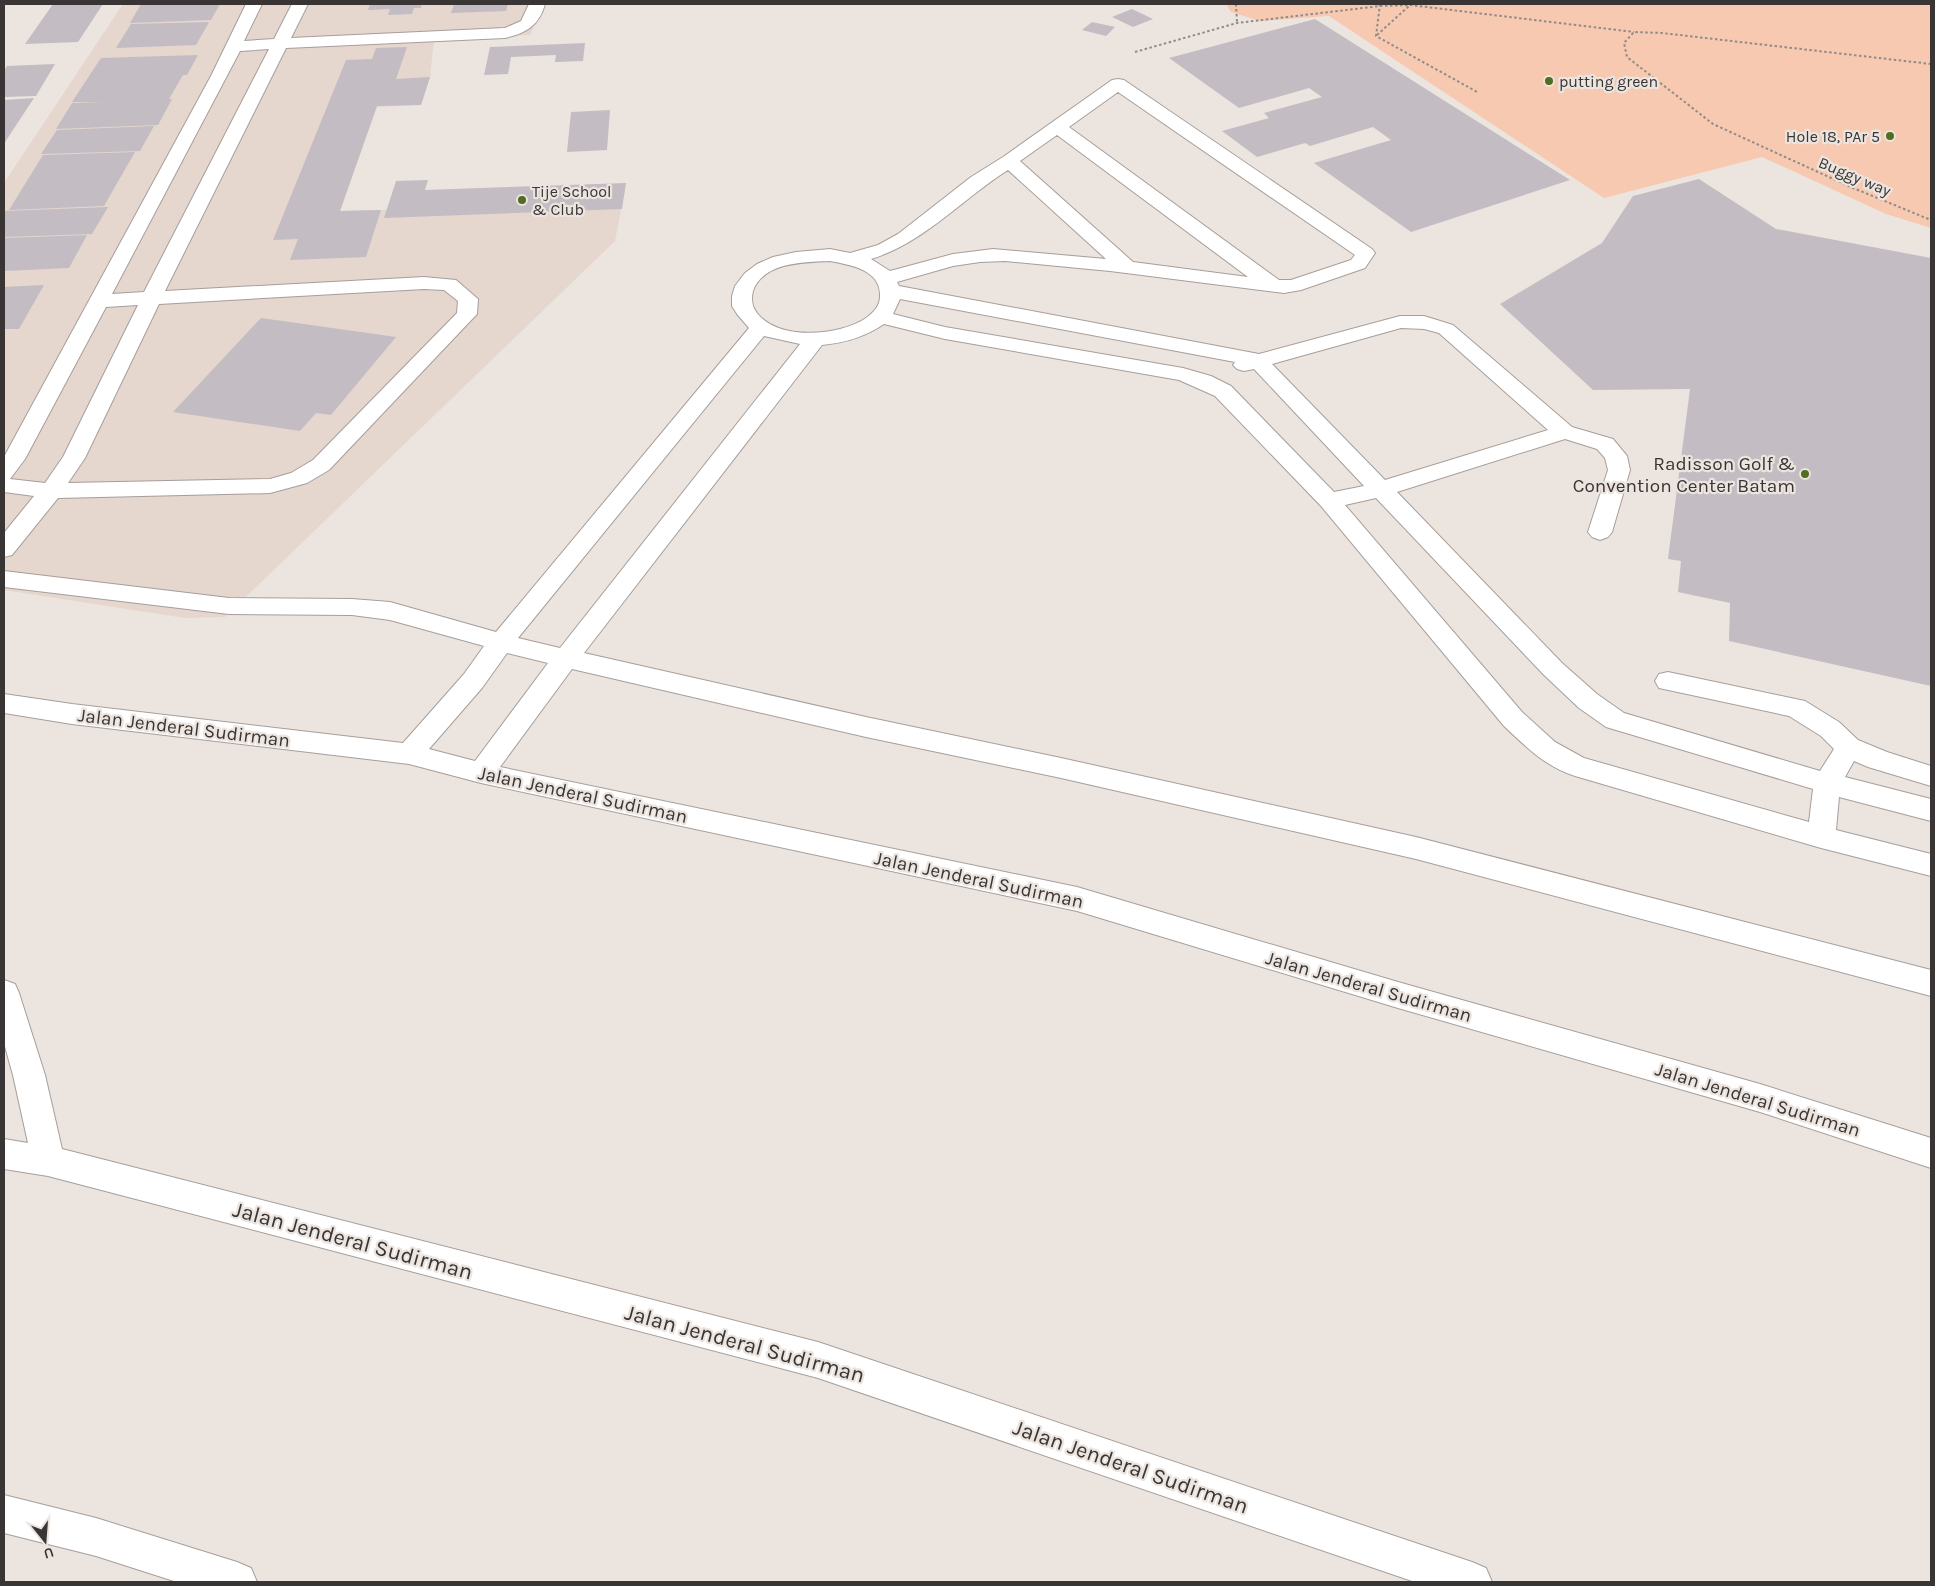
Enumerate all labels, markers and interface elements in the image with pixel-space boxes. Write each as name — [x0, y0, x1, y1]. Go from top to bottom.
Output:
place label: putting green — [1559, 72, 1658, 91]
marker: putting green — [1543, 75, 1555, 87]
place label: Hole 18, PAr 5 — [1786, 127, 1880, 146]
marker: Hole 18, PAr 5 — [1884, 130, 1896, 142]
street label: Buggy way — [1816, 153, 1894, 200]
place label: Tije School & Club — [532, 182, 611, 219]
marker: Tije School & Club — [516, 194, 528, 206]
place label: Radisson Golf & Convention Center Batam — [1573, 453, 1795, 497]
marker: Radisson Golf & Convention Center Batam — [1799, 468, 1811, 480]
street label: Jalan Jenderal Sudirman — [77, 704, 291, 752]
street label: Jalan Jenderal Sudirman — [476, 762, 689, 828]
street label: Jalan Jenderal Sudirman — [872, 847, 1085, 913]
street label: Jalan Jenderal Sudirman — [1263, 947, 1474, 1027]
street label: Jalan Jenderal Sudirman — [1652, 1058, 1863, 1142]
street label: Jalan Jenderal Sudirman — [230, 1196, 475, 1286]
street label: Jalan Jenderal Sudirman — [622, 1299, 867, 1389]
street label: Jalan Jenderal Sudirman — [1010, 1414, 1252, 1519]
north arrow — [20, 1516, 70, 1566]
text: U — [42, 1543, 56, 1562]

